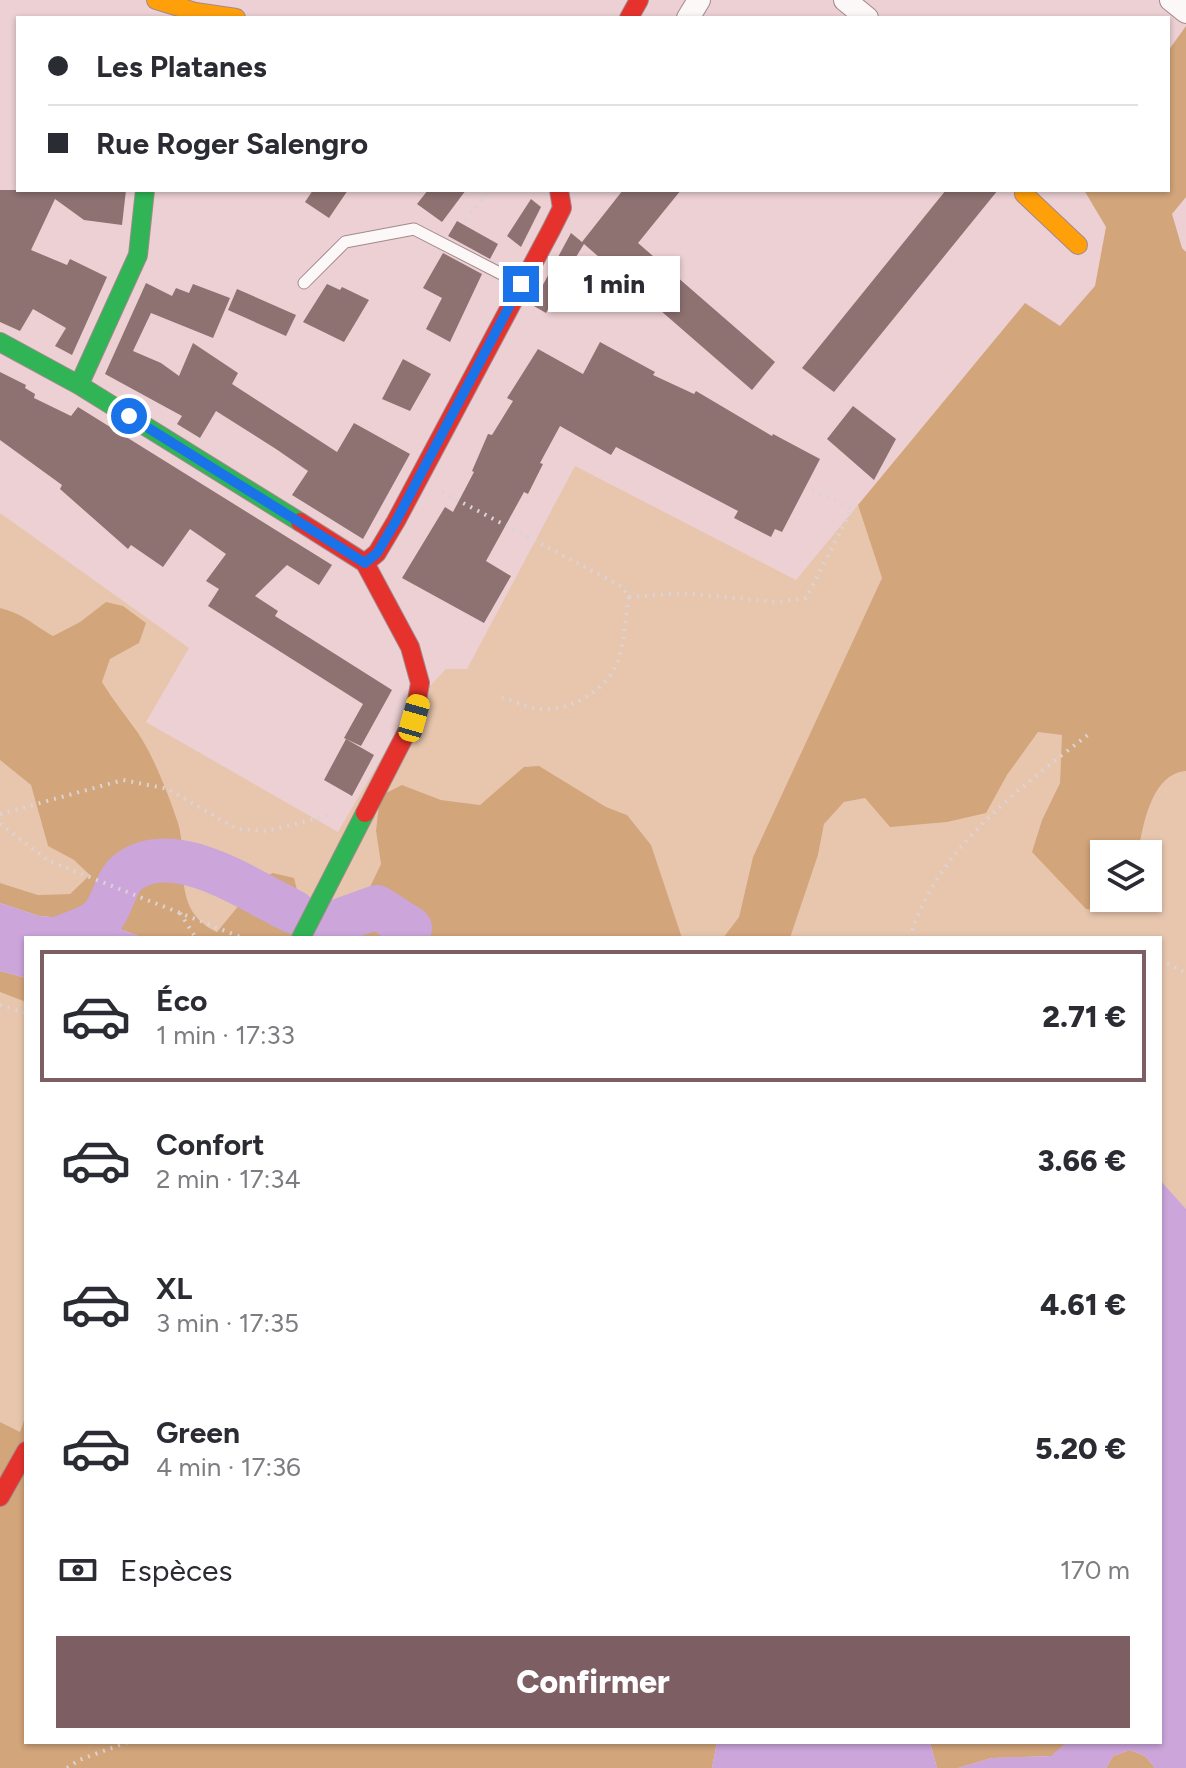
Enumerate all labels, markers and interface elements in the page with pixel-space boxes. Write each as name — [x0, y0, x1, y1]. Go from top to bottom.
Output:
text: Les Platanes — [96, 48, 267, 85]
text: Rue Roger Salengro — [96, 125, 368, 162]
callout: 1 min — [549, 256, 681, 312]
route end — [503, 266, 539, 302]
text: 1 min — [583, 268, 645, 300]
route start — [111, 398, 147, 434]
car — [396, 692, 432, 744]
map controls — [1090, 840, 1162, 912]
button: layers — [1090, 840, 1162, 912]
icon: car — [60, 980, 132, 1052]
text: Éco — [156, 982, 207, 1019]
text: 2.71 € — [1042, 998, 1126, 1035]
text: 1 min · 17:33 — [156, 1019, 295, 1051]
icon: car — [60, 1124, 132, 1196]
text: Confort — [156, 1126, 265, 1163]
text: 3.66 € — [1038, 1142, 1126, 1179]
text: 2 min · 17:34 — [156, 1163, 301, 1195]
icon: car — [60, 1268, 132, 1340]
text: XL — [156, 1270, 192, 1307]
text: 4.61 € — [1040, 1286, 1126, 1323]
text: 3 min · 17:35 — [156, 1307, 299, 1339]
icon: car — [60, 1412, 132, 1484]
text: Green — [156, 1414, 240, 1451]
text: 5.20 € — [1035, 1430, 1126, 1467]
text: 4 min · 17:36 — [156, 1451, 301, 1483]
icon: cash — [56, 1548, 100, 1592]
text: Espèces — [120, 1552, 232, 1589]
text: 170 m — [1060, 1554, 1130, 1586]
button: Confirmer — [56, 1636, 1130, 1728]

